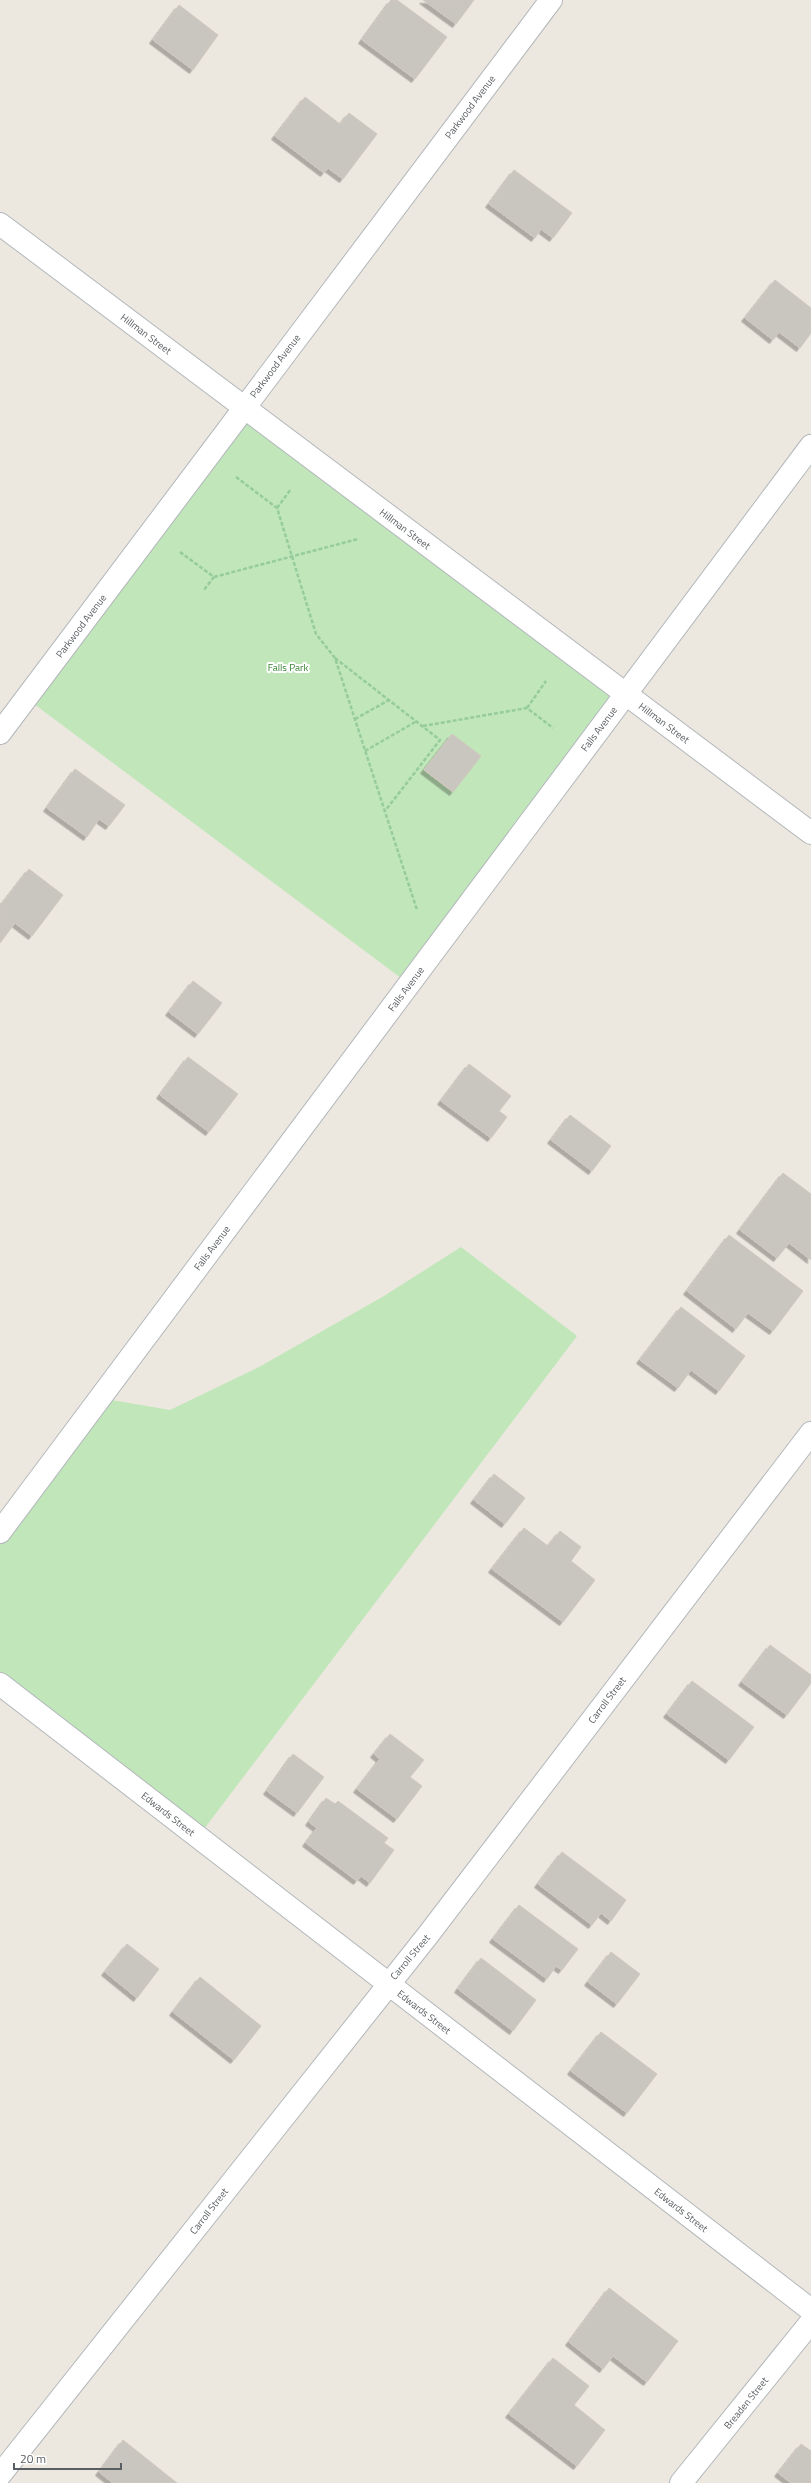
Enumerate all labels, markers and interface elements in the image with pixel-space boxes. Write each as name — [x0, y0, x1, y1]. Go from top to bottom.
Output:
street label: Parkwood Avenue — [441, 72, 499, 142]
street label: Hillman Street — [117, 310, 175, 358]
street label: Parkwood Avenue — [246, 331, 304, 401]
street label: Hillman Street — [376, 505, 434, 553]
street label: Parkwood Avenue — [52, 591, 110, 661]
park label: Falls Park — [268, 660, 308, 675]
street label: Hillman Street — [635, 699, 693, 747]
street label: Falls Avenue — [577, 703, 621, 755]
street label: Falls Avenue — [384, 963, 428, 1015]
street label: Falls Avenue — [190, 1222, 234, 1274]
street label: Carroll Street — [584, 1673, 630, 1727]
street label: Edwards Street — [138, 1788, 198, 1840]
street label: Carroll Street — [387, 1931, 434, 1983]
street label: Edwards Street — [394, 1986, 454, 2038]
street label: Carroll Street — [186, 2184, 232, 2237]
street label: Edwards Street — [651, 2184, 711, 2236]
street label: Breaden Street — [720, 2373, 772, 2432]
scale bar — [14, 2445, 121, 2471]
text: 20 m — [20, 2449, 46, 2468]

